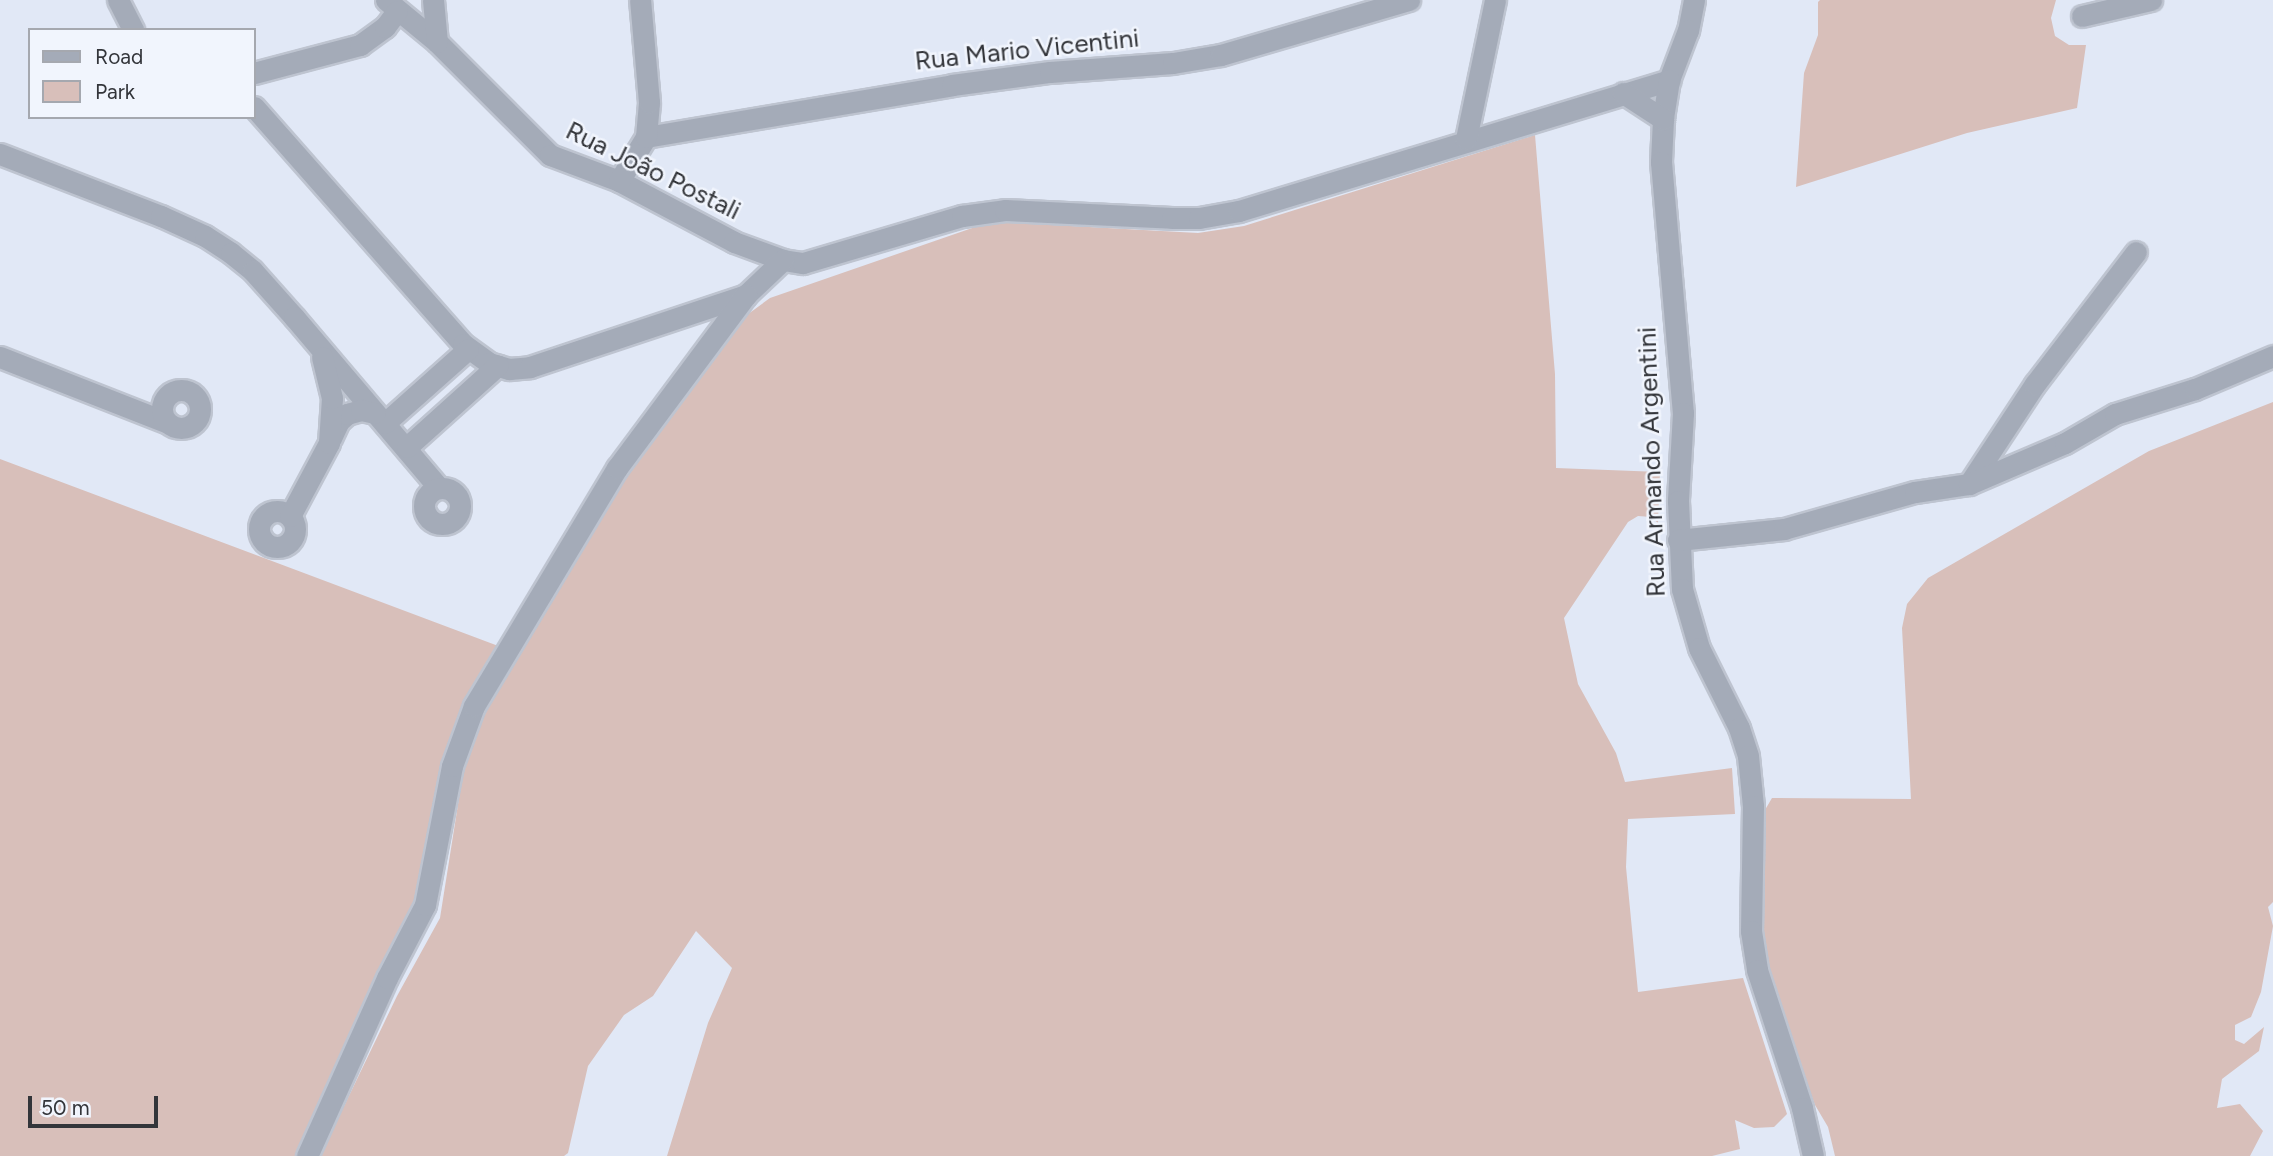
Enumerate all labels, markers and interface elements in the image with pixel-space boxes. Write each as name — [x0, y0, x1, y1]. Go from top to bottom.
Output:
street label: Rua Mario Vicentini — [913, 23, 1141, 77]
legend — [28, 28, 256, 119]
text: Road — [95, 44, 143, 69]
text: Park — [95, 79, 135, 104]
street label: Rua João Postali — [561, 115, 745, 227]
street label: Rua Armando Argentini — [1632, 326, 1672, 598]
scale bar — [32, 1082, 161, 1126]
text: 50 m — [41, 1095, 90, 1120]

